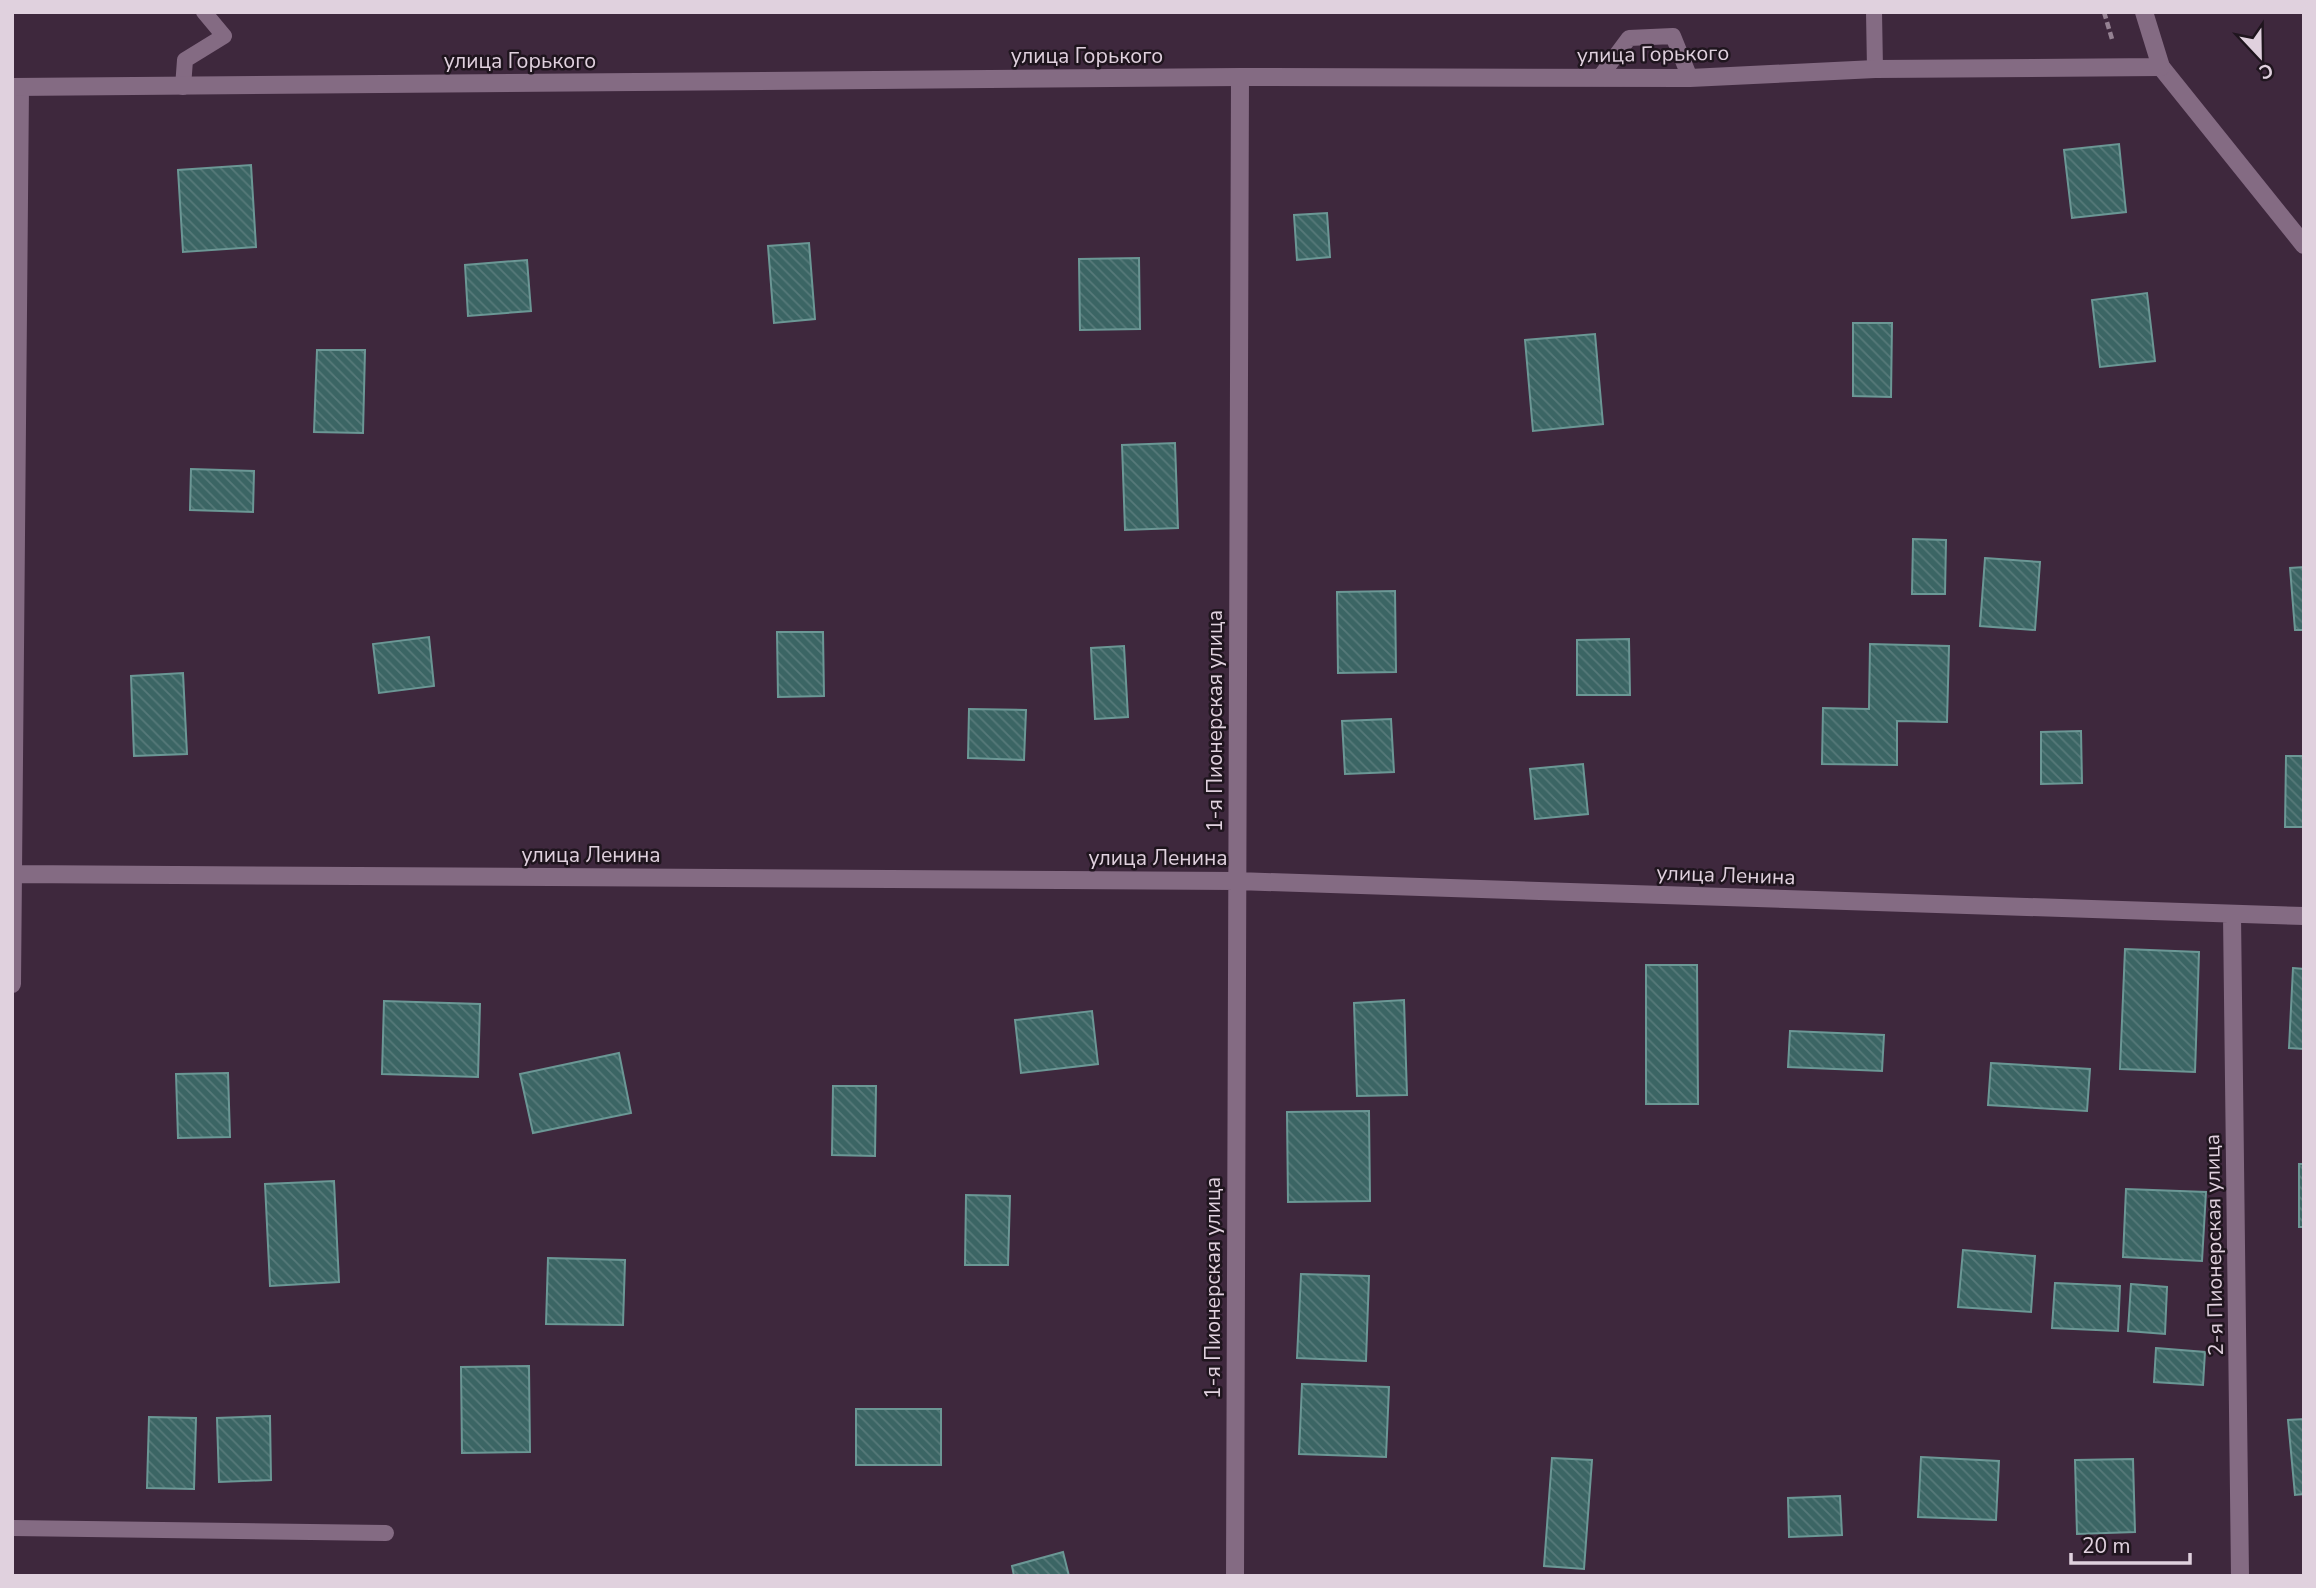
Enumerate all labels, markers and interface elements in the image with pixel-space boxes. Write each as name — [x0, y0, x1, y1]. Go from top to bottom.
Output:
north arrow — [2225, 21, 2295, 91]
street label: улица Горького — [1577, 39, 1729, 69]
street label: улица Горького — [1011, 42, 1163, 70]
street label: улица Горького — [444, 47, 596, 75]
text: С — [2255, 56, 2277, 85]
street label: 1-я Пионерская улица — [1201, 610, 1229, 832]
street label: улица Ленина — [521, 841, 661, 869]
street label: улица Ленина — [1088, 844, 1228, 872]
street label: улица Ленина — [1656, 859, 1796, 891]
street label: 2-я Пионерская улица — [2198, 1134, 2230, 1356]
street label: 1-я Пионерская улица — [1199, 1177, 1227, 1399]
scale bar — [2071, 1522, 2190, 1566]
text: 20 m — [2082, 1532, 2131, 1560]

